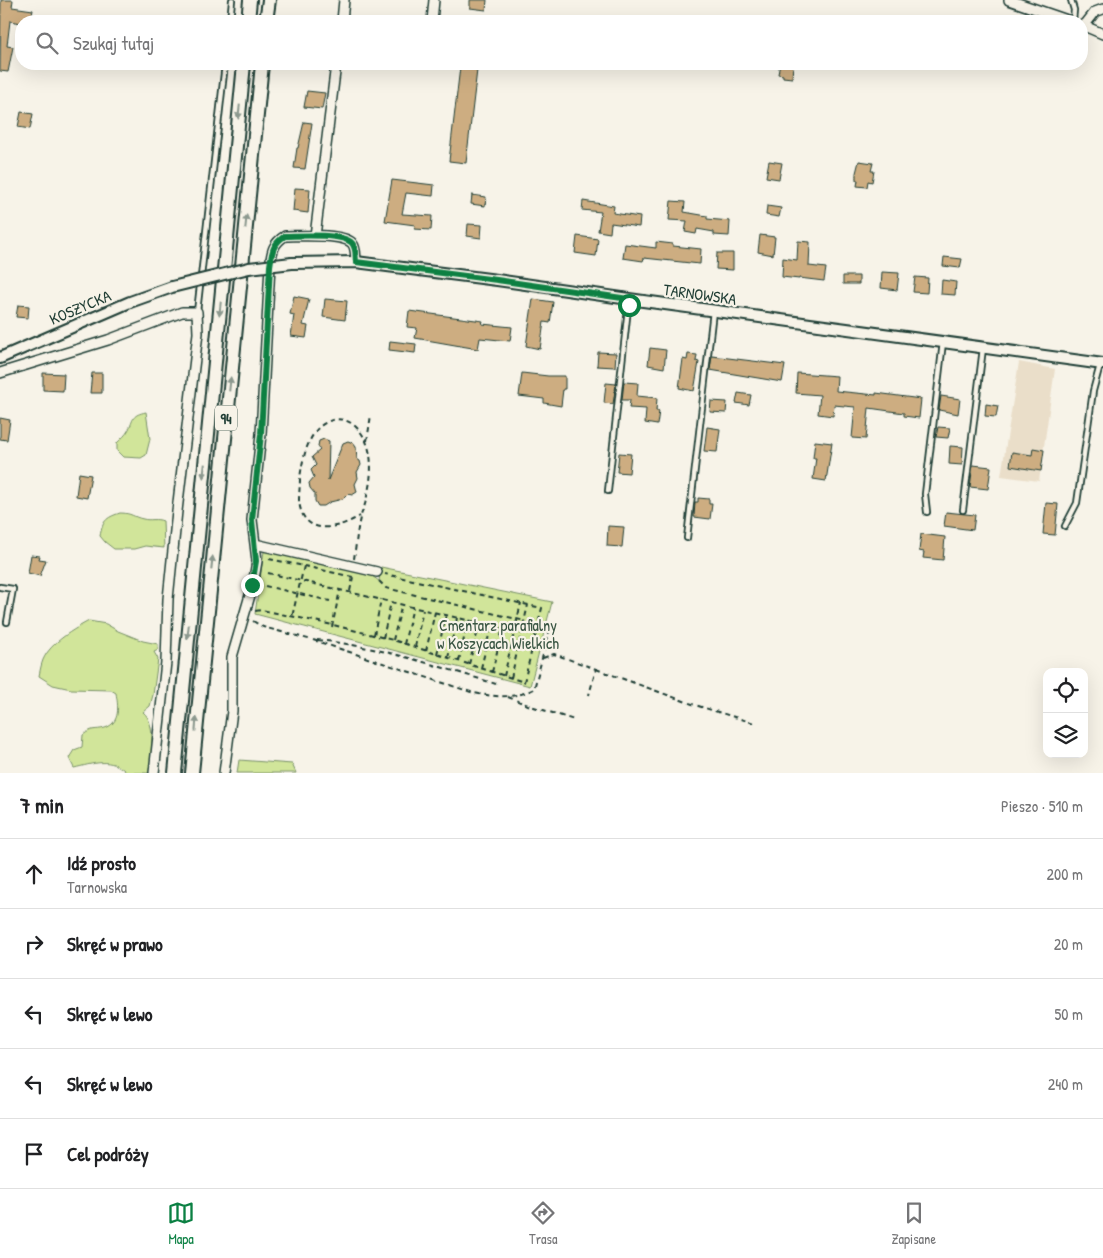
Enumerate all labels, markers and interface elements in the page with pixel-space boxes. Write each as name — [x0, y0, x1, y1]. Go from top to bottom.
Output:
search box — [15, 15, 1088, 70]
icon: search — [33, 29, 61, 57]
text: Szukaj tutaj — [73, 30, 154, 56]
one-way arrow — [235, 105, 243, 121]
one-way arrow — [242, 214, 250, 230]
street label: TARNOWSKA — [662, 278, 738, 310]
street label: KOSZYCKA — [46, 284, 114, 330]
route start — [618, 294, 641, 317]
one-way arrow — [216, 301, 224, 317]
one-way arrow — [226, 375, 234, 391]
road number: 94 — [215, 406, 237, 430]
one-way arrow — [200, 463, 208, 479]
one-way arrow — [208, 554, 216, 570]
route end — [241, 574, 264, 597]
park label: Cmentarz parafialny w Koszycach Wielkich — [437, 614, 559, 654]
one-way arrow — [184, 625, 192, 641]
map controls — [1043, 668, 1088, 758]
button: locate — [1043, 668, 1088, 713]
button: layers — [1043, 713, 1088, 758]
one-way arrow — [192, 716, 200, 732]
text: 7 min — [20, 791, 64, 820]
text: Pieszo · 510 m — [1001, 795, 1083, 817]
text: Idź prosto — [67, 850, 136, 876]
icon: ahead — [20, 860, 48, 888]
text: 200 m — [1047, 863, 1083, 885]
text: Tarnowska — [67, 876, 127, 898]
icon: right — [20, 930, 48, 958]
text: Skręć w prawo — [67, 931, 163, 957]
text: 20 m — [1054, 933, 1083, 955]
icon: left — [20, 1000, 48, 1028]
text: Skręć w lewo — [67, 1001, 152, 1027]
text: 50 m — [1055, 1003, 1083, 1025]
icon: left — [20, 1070, 48, 1098]
text: Skręć w lewo — [67, 1071, 152, 1097]
text: 240 m — [1048, 1073, 1083, 1095]
icon: arrive — [20, 1140, 48, 1168]
text: Cel podróży — [67, 1141, 149, 1167]
tab: Mapa — [167, 1199, 195, 1248]
tab: Trasa — [529, 1199, 557, 1248]
tab: Zapisane — [891, 1199, 936, 1248]

